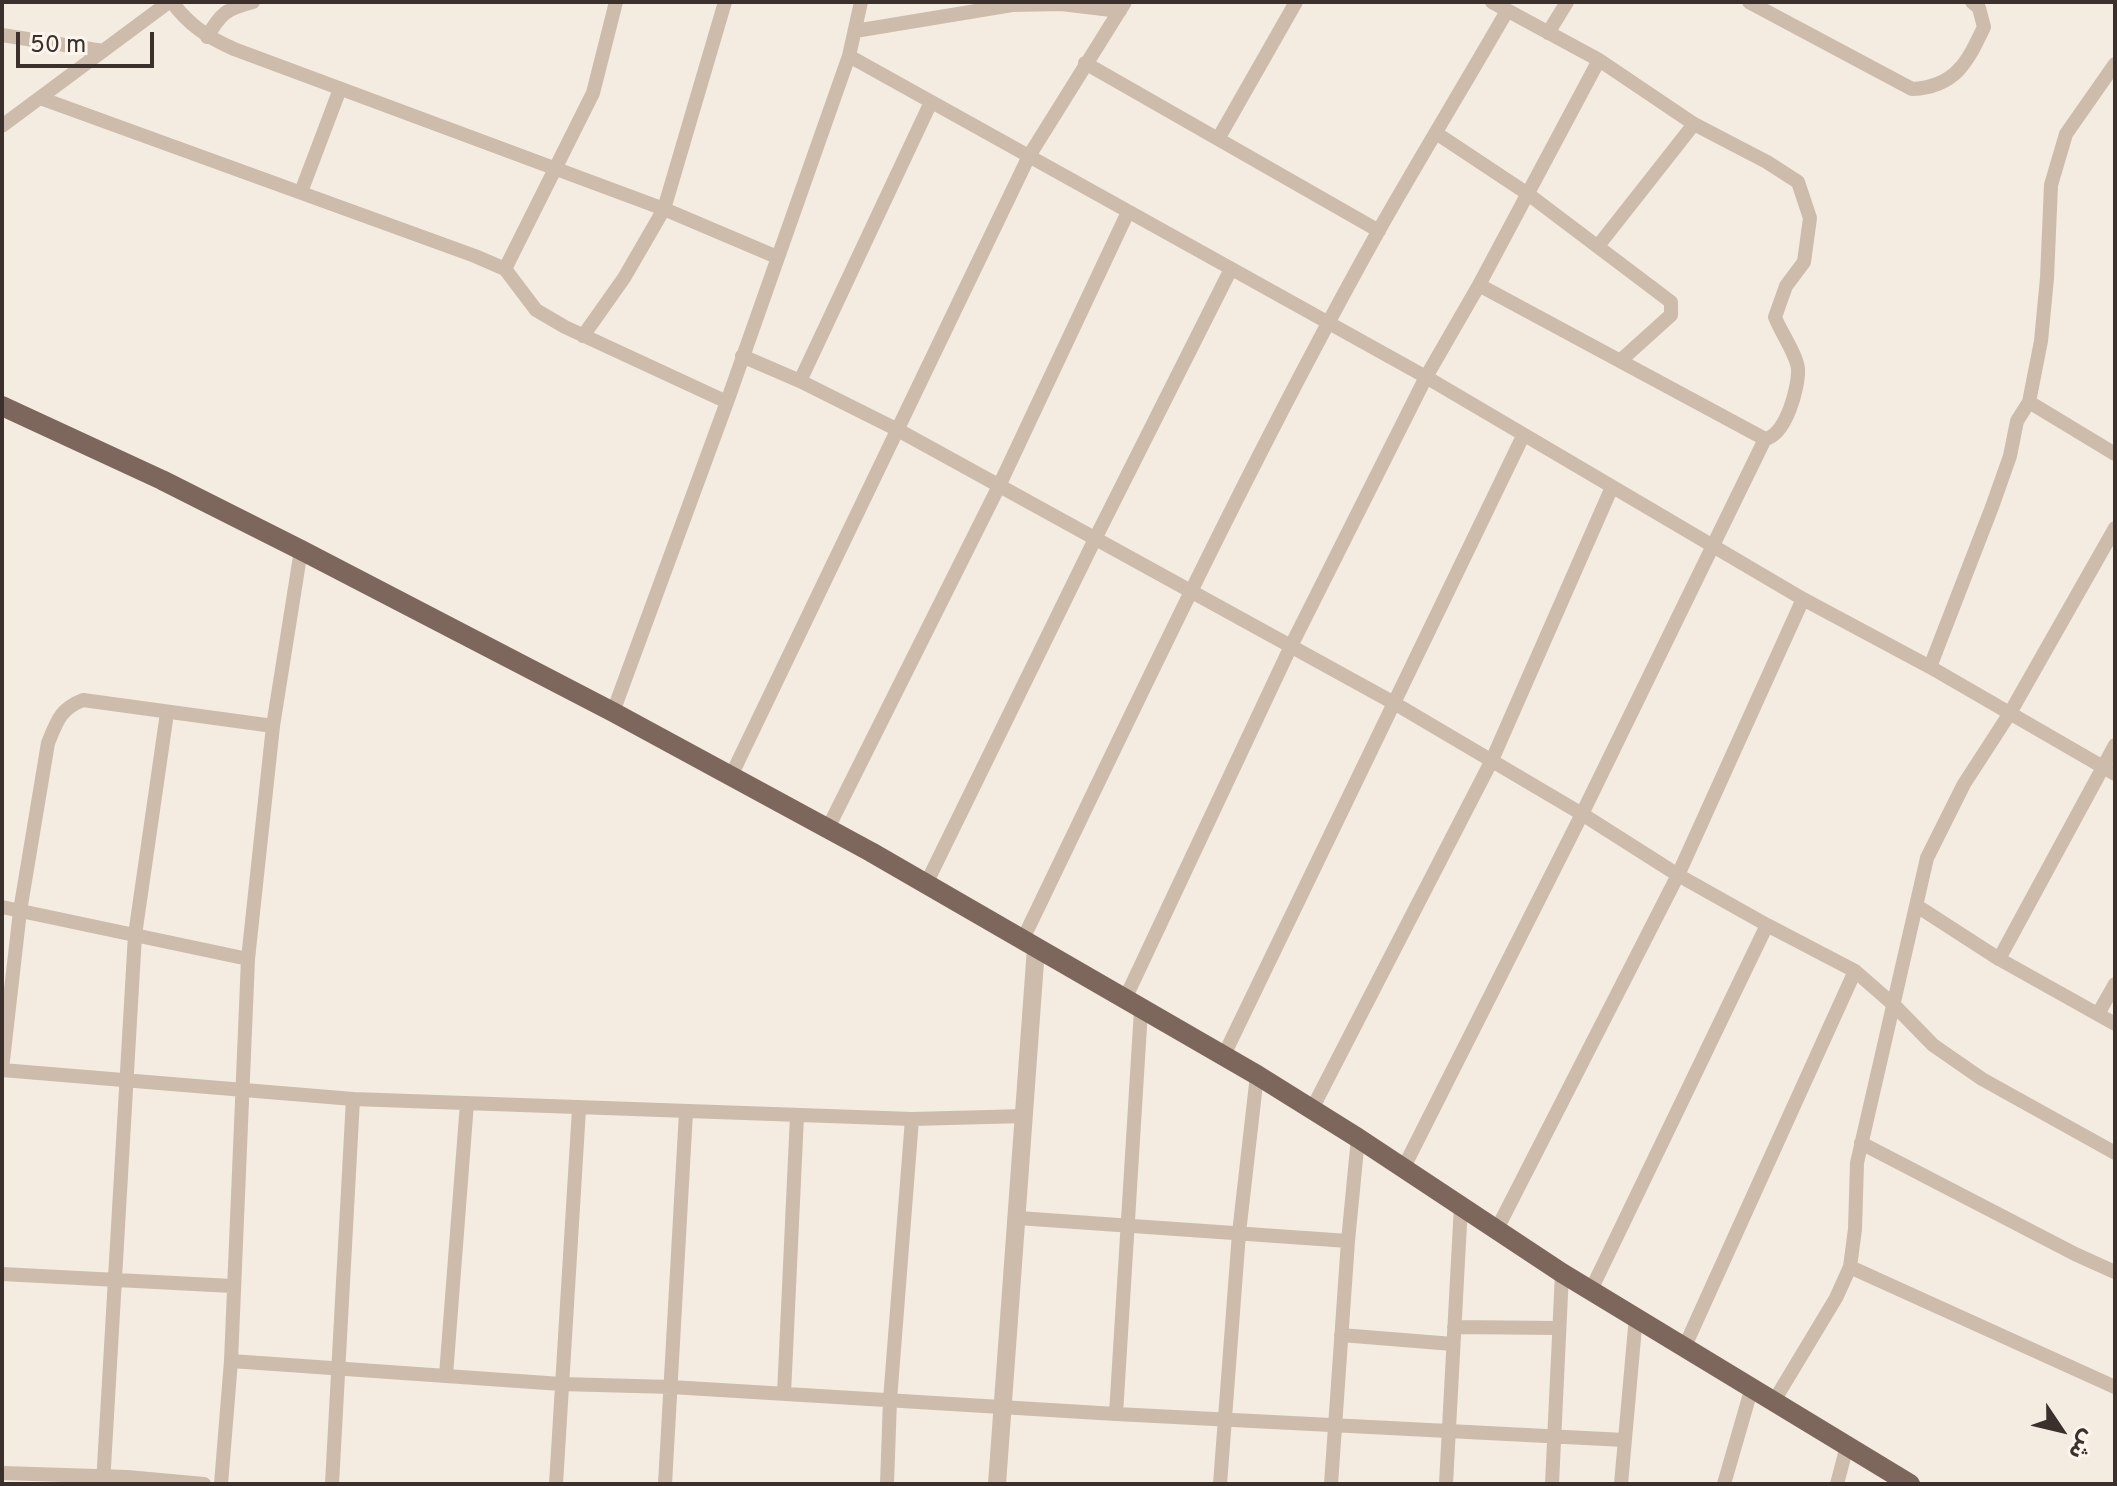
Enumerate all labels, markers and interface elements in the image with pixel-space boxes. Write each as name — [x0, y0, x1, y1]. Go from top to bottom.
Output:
scale bar — [20, 16, 158, 66]
text: 50 m — [30, 31, 86, 61]
north arrow — [2021, 1390, 2101, 1470]
text: ش — [2061, 1424, 2101, 1464]

